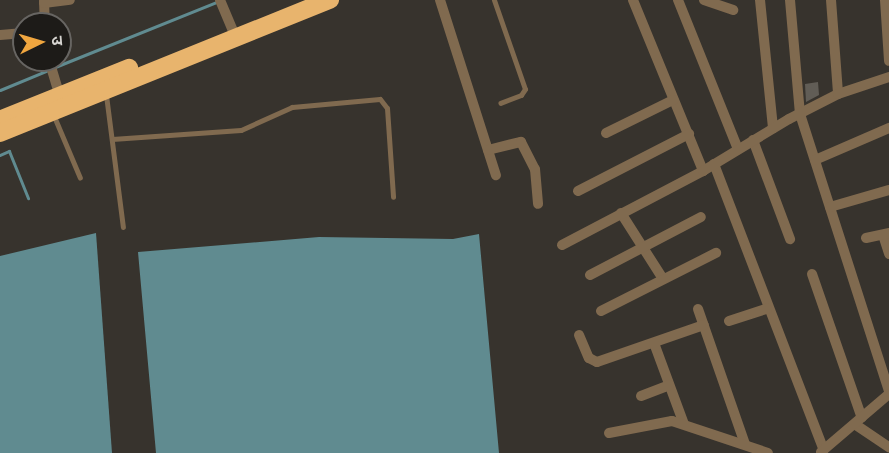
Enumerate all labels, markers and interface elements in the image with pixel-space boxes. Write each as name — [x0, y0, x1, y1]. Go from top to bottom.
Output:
north arrow — [12, 12, 72, 72]
text: उ — [47, 35, 69, 46]

